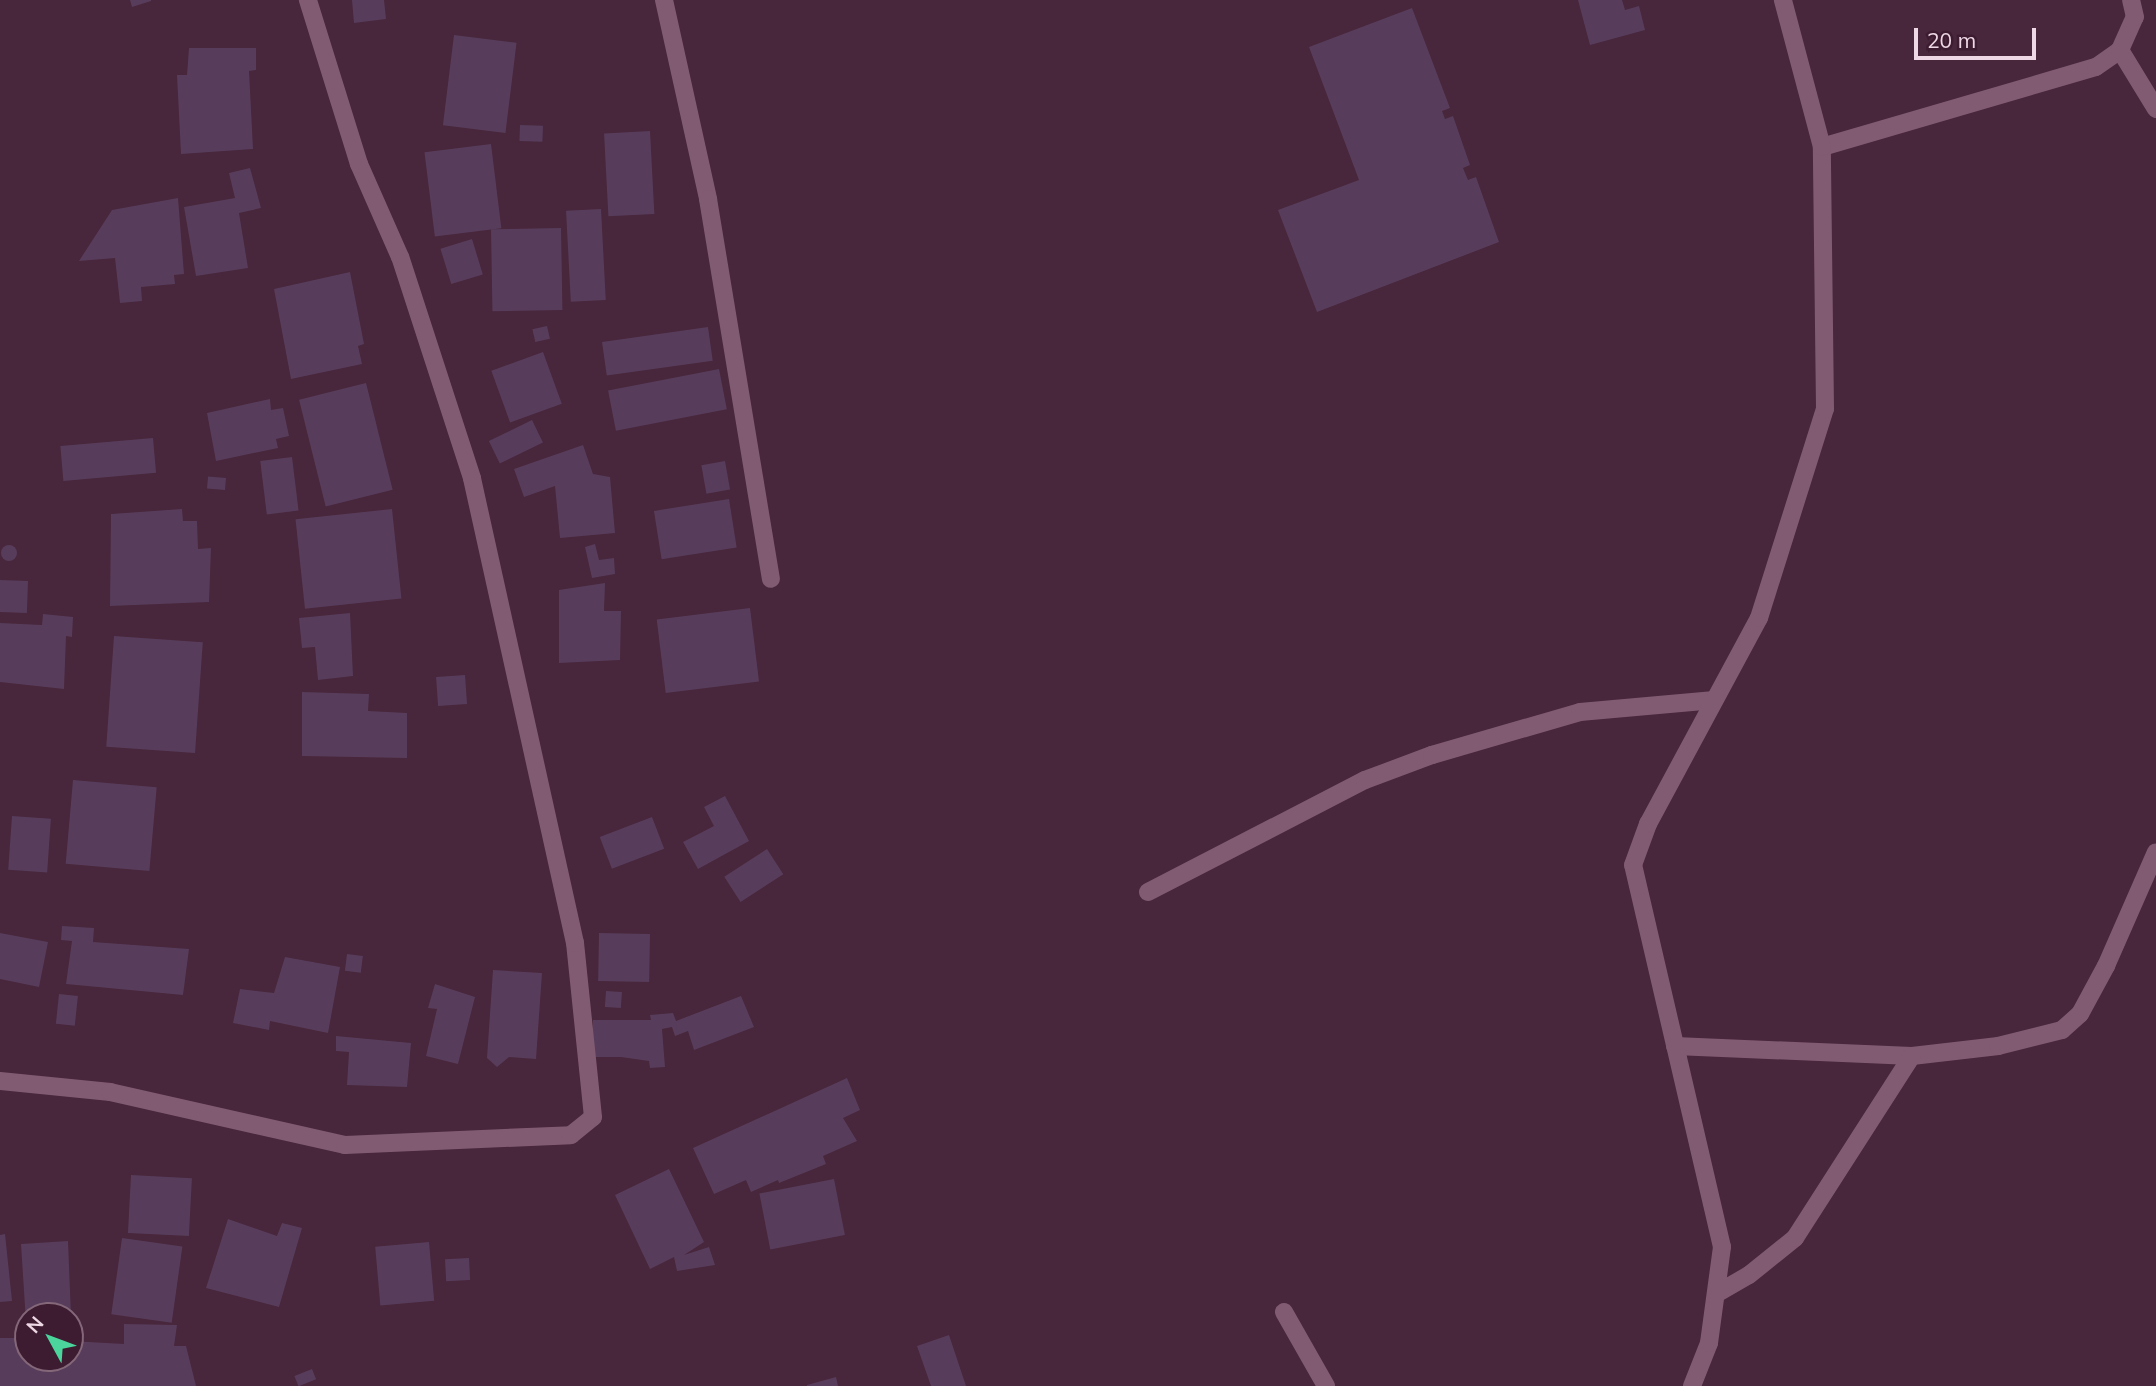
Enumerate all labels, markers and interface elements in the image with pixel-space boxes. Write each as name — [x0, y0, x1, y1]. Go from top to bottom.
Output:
scale bar — [1918, 14, 2040, 58]
text: 20 m — [1927, 27, 1976, 53]
north arrow — [14, 1302, 84, 1372]
text: N — [21, 1311, 48, 1338]

